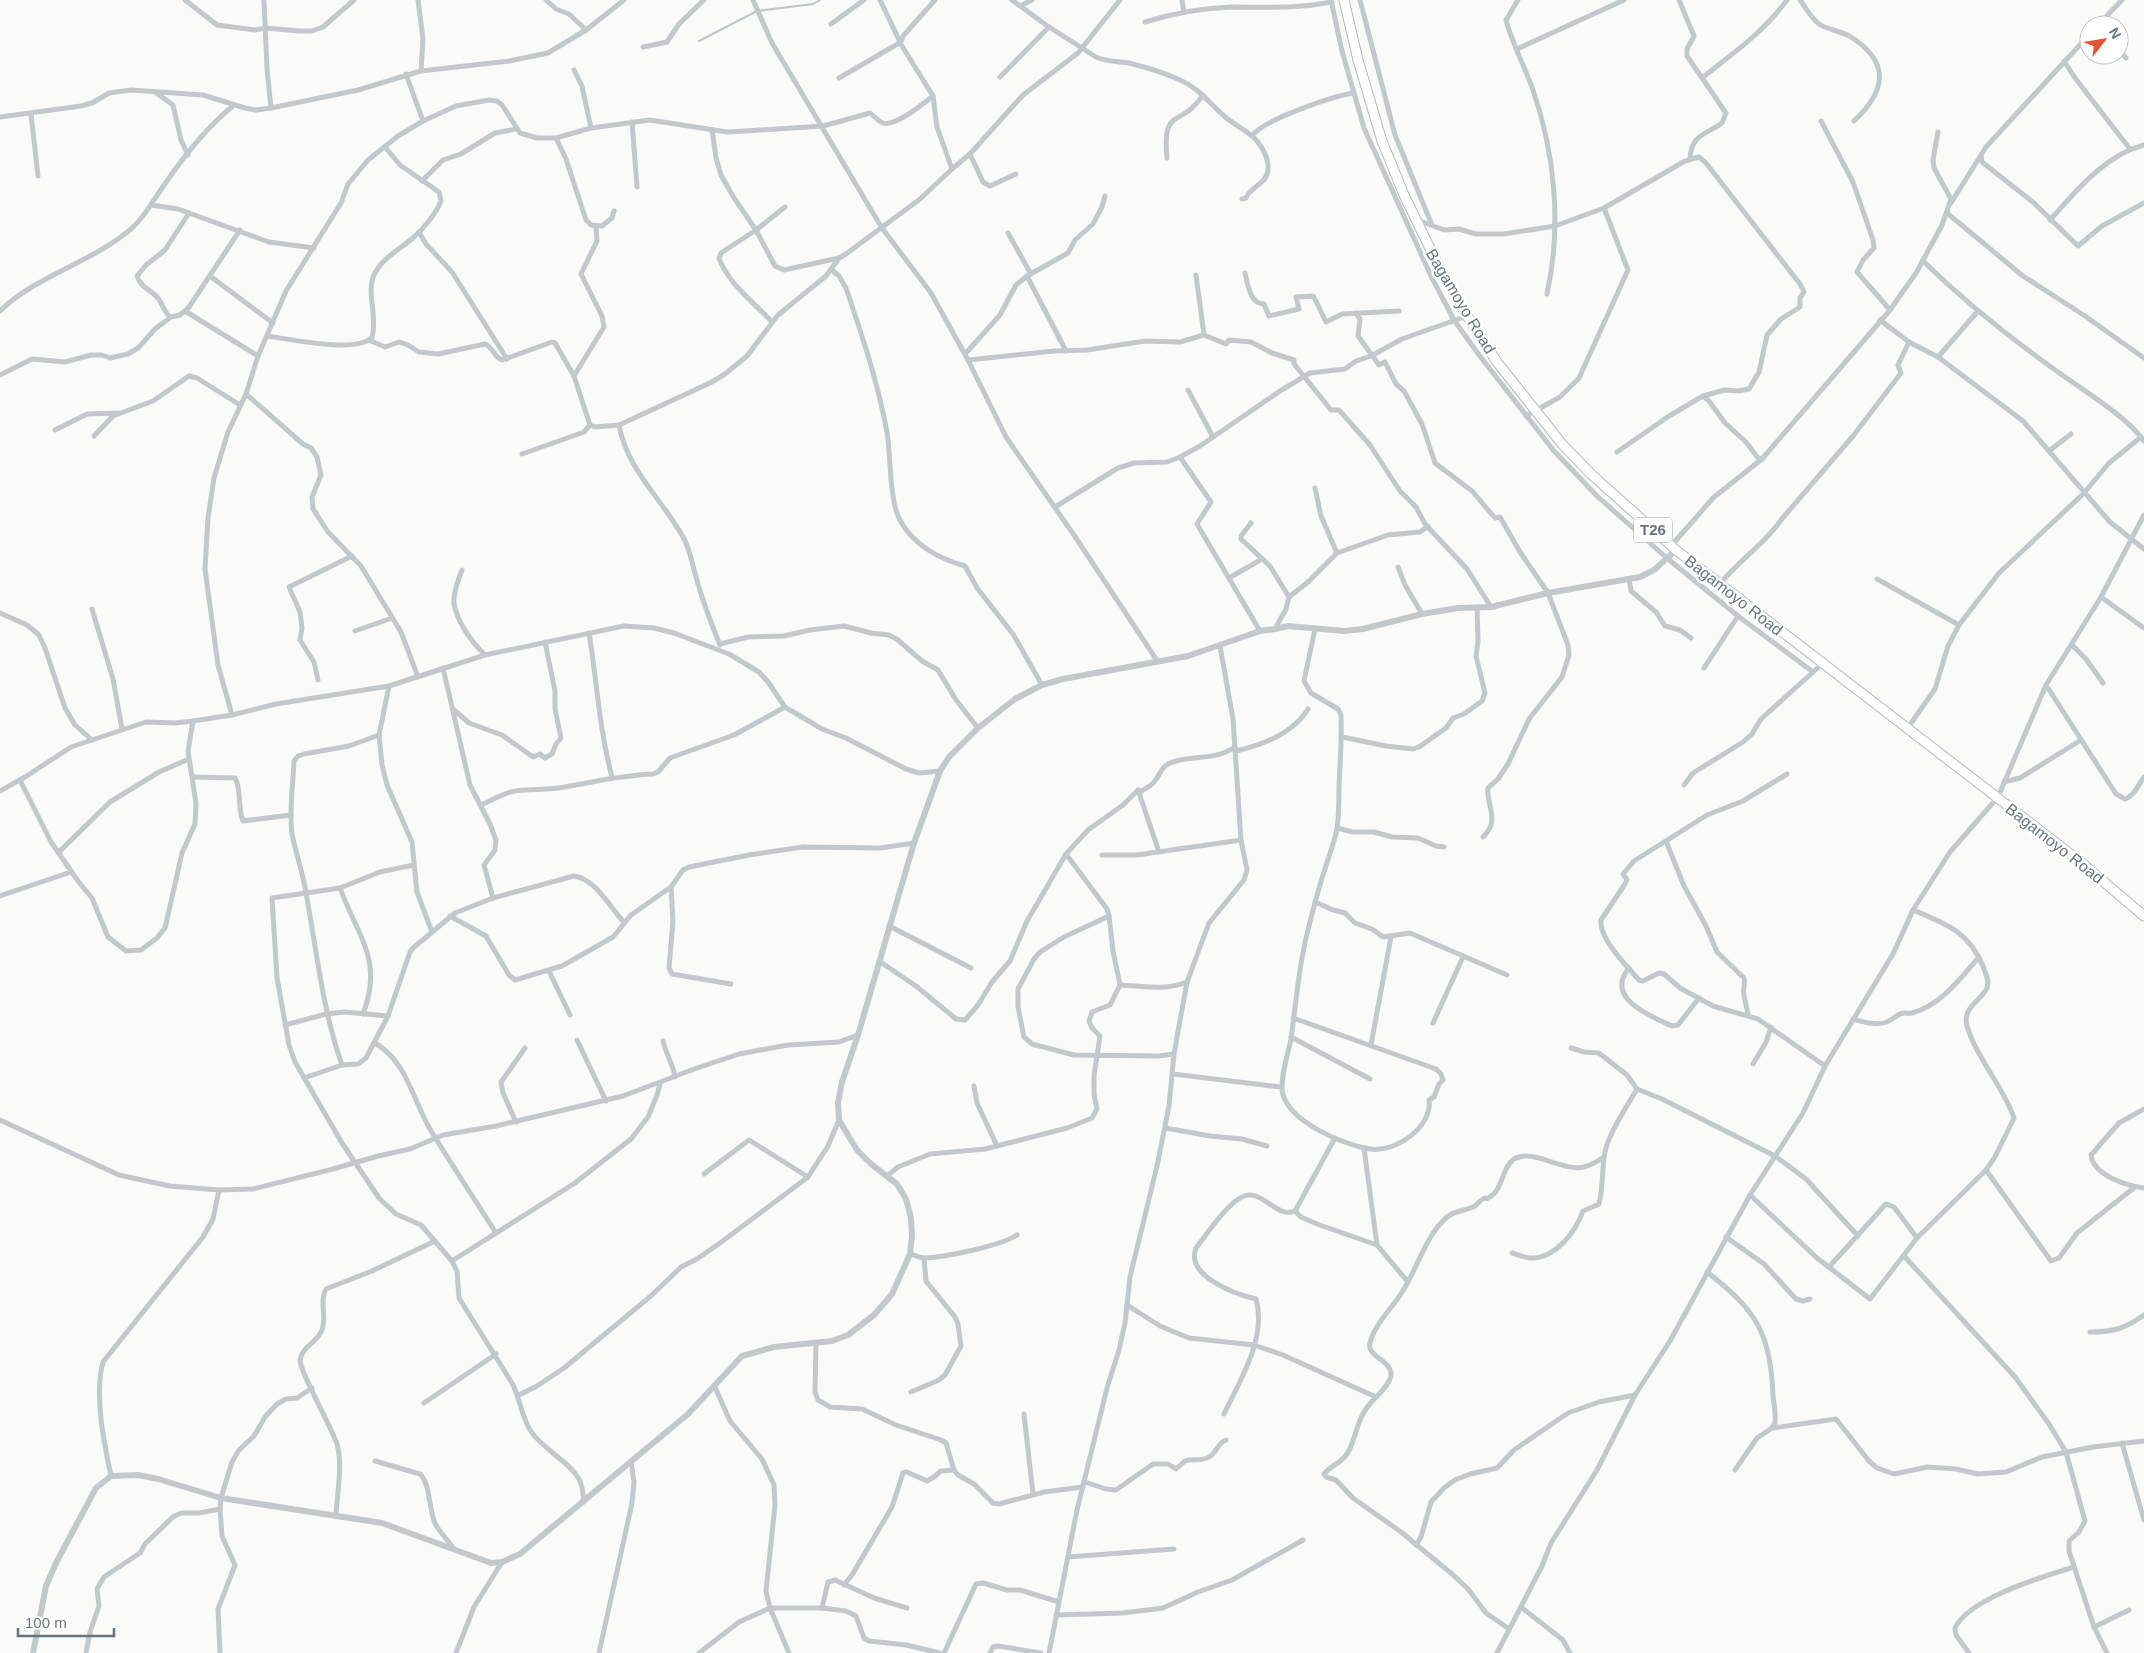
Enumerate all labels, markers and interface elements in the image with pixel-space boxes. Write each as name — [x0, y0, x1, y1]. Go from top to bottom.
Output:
north arrow — [2079, 15, 2129, 65]
text: N — [2106, 25, 2125, 42]
street label: Bagamoyo Road — [1423, 246, 1499, 357]
road number: T26 — [1634, 518, 1672, 542]
street label: Bagamoyo Road — [1681, 552, 1786, 639]
street label: Bagamoyo Road — [2002, 800, 2107, 887]
scale bar — [18, 1606, 114, 1638]
text: 100 m — [25, 1614, 67, 1631]

